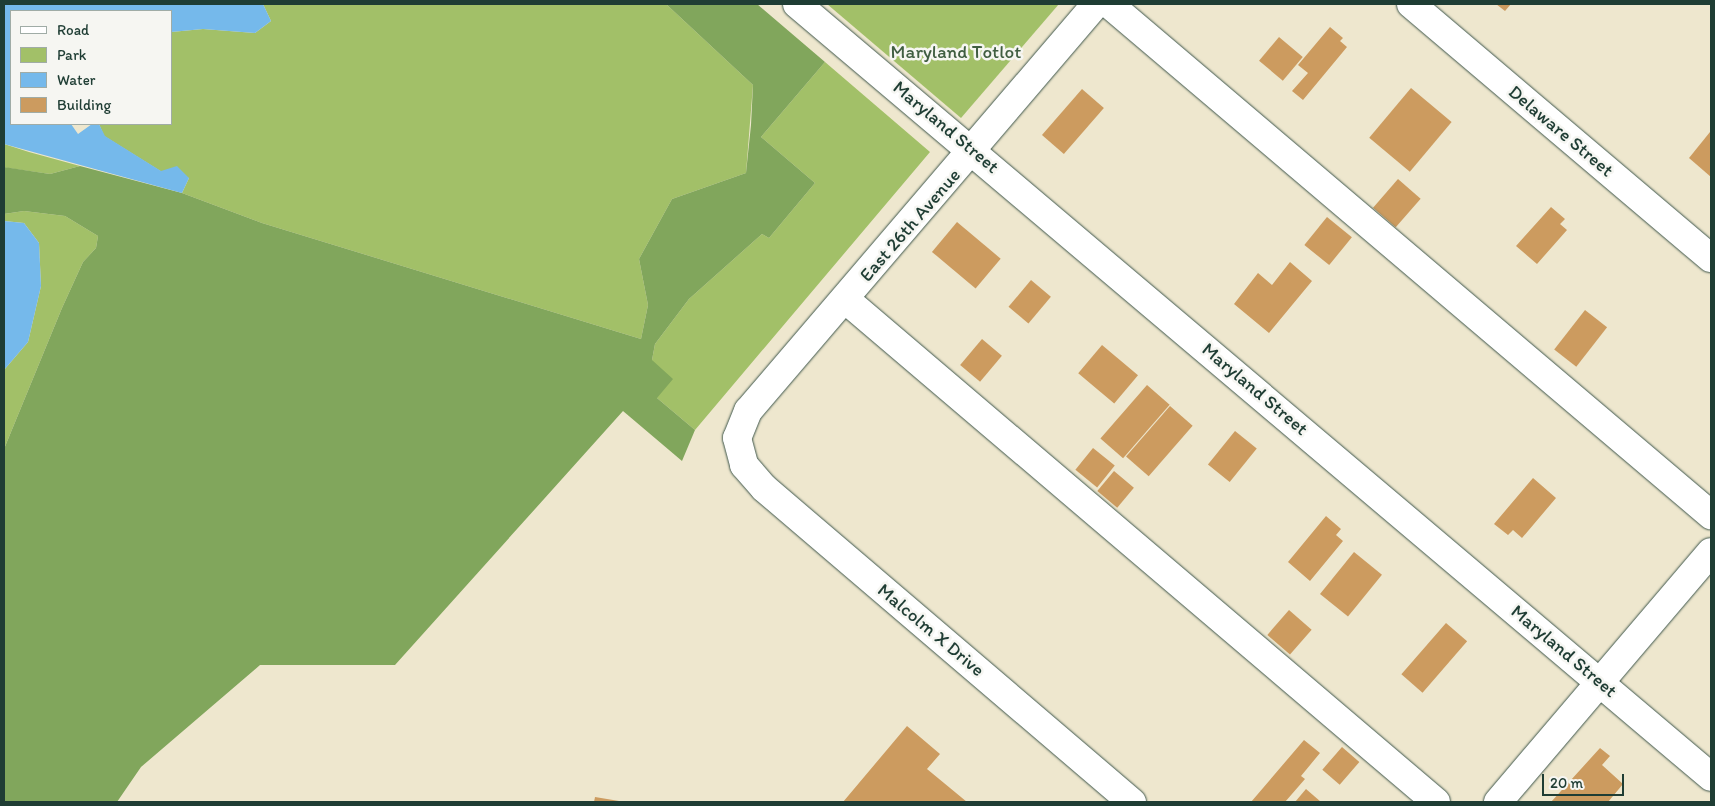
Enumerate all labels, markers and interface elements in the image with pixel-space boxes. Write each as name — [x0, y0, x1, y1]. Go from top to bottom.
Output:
legend — [10, 10, 172, 125]
text: Road — [57, 21, 89, 39]
park label: Maryland Totlot — [892, 41, 1020, 63]
text: Park — [57, 46, 87, 64]
text: Water — [57, 71, 95, 89]
street label: Maryland Street — [888, 76, 1004, 178]
street label: Delaware Street — [1504, 80, 1618, 182]
text: Building — [57, 96, 111, 114]
street label: East 26th Avenue — [855, 164, 965, 286]
street label: Maryland Street — [1197, 338, 1313, 440]
street label: Malcolm X Drive — [873, 578, 989, 682]
street label: Maryland Street — [1506, 600, 1622, 702]
scale bar — [1545, 764, 1628, 796]
text: 20 m — [1550, 774, 1583, 792]

